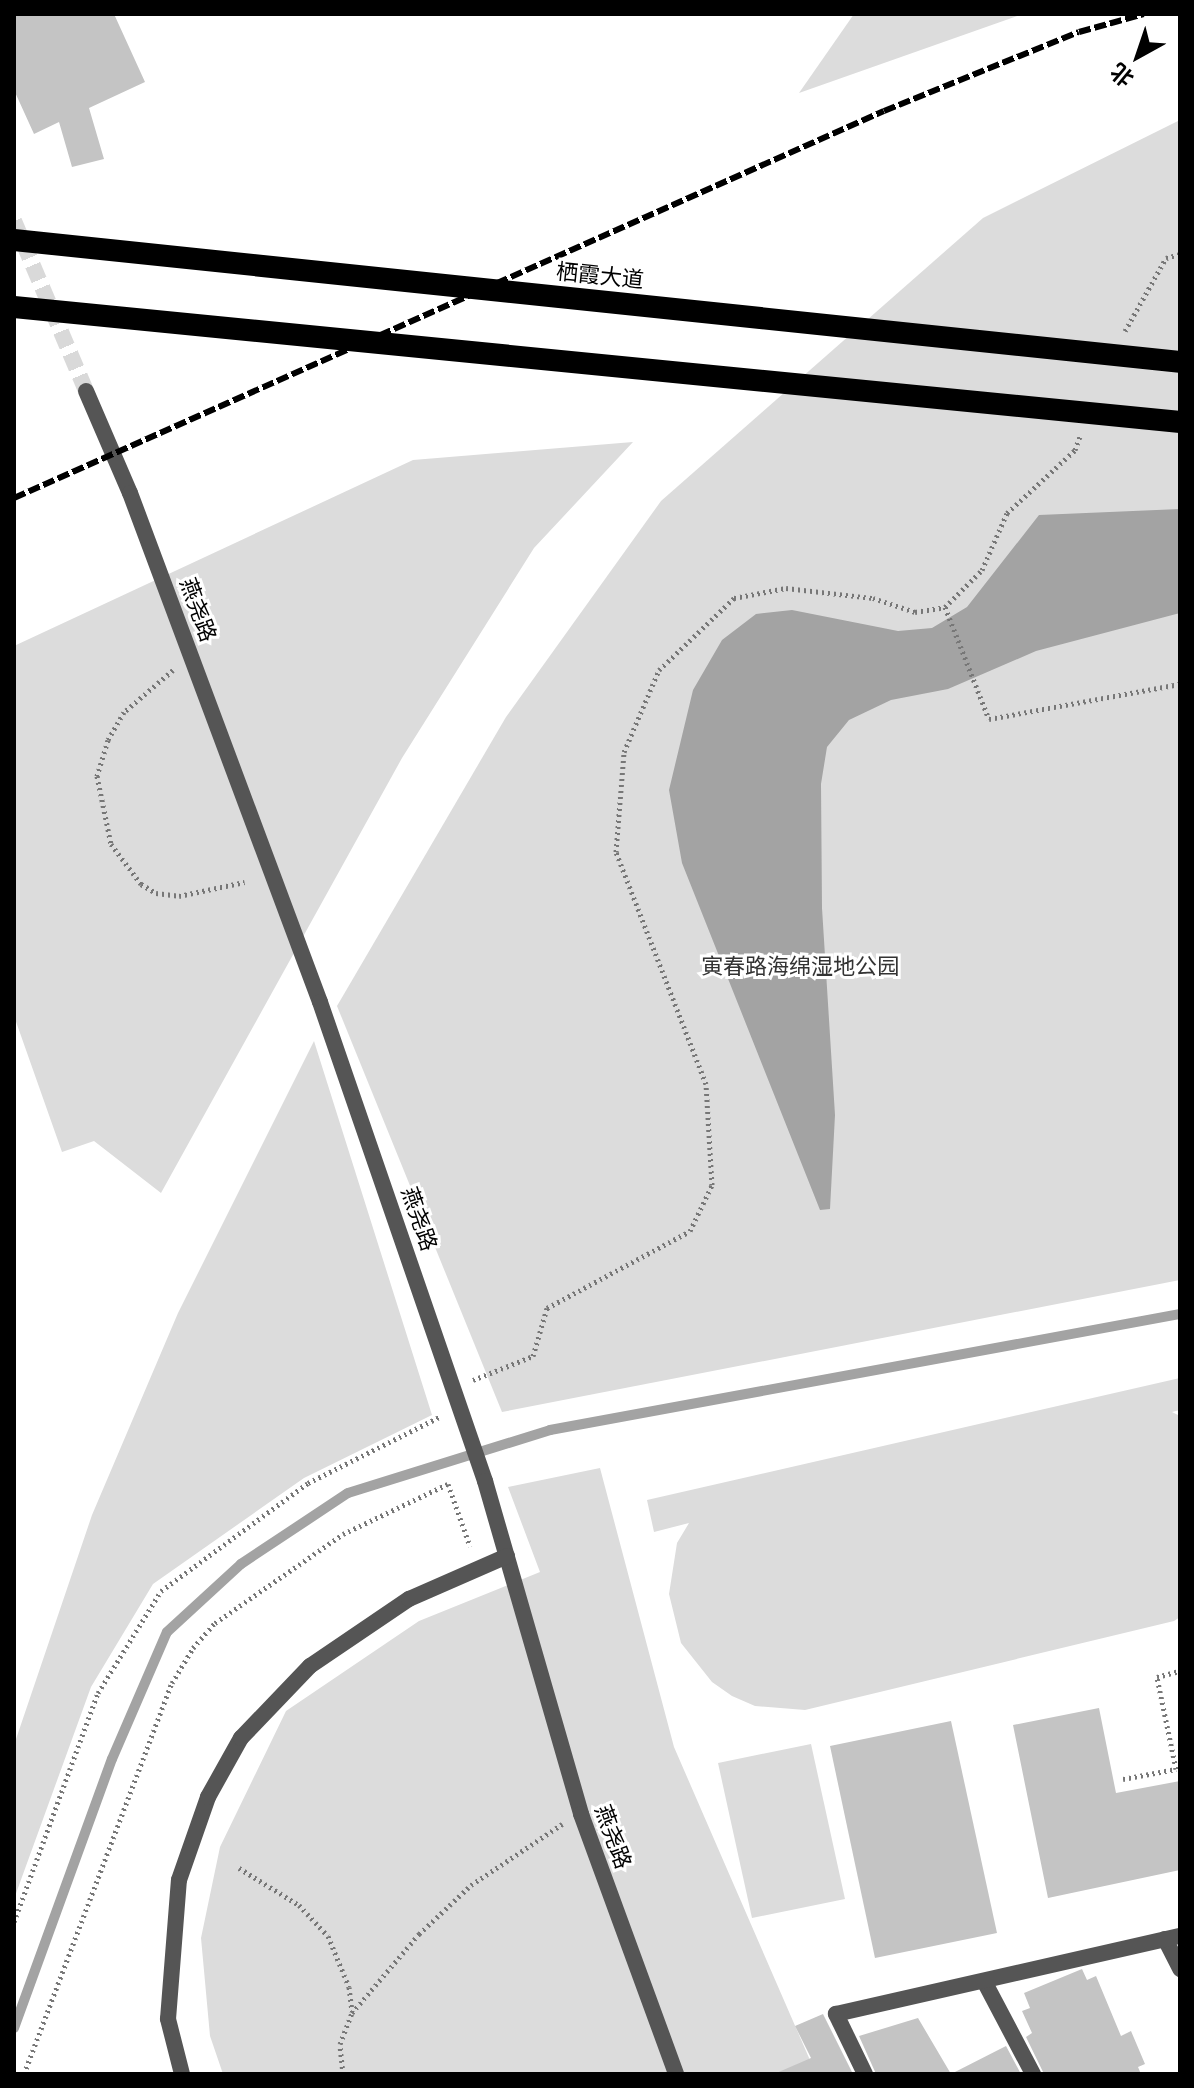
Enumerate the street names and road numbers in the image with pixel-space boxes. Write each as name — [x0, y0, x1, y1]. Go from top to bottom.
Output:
street label: 栖霞大道 — [555, 258, 645, 294]
street label: 燕尧路 — [174, 574, 222, 646]
street label: 燕尧路 — [396, 1184, 442, 1254]
street label: 燕尧路 — [589, 1801, 637, 1873]

